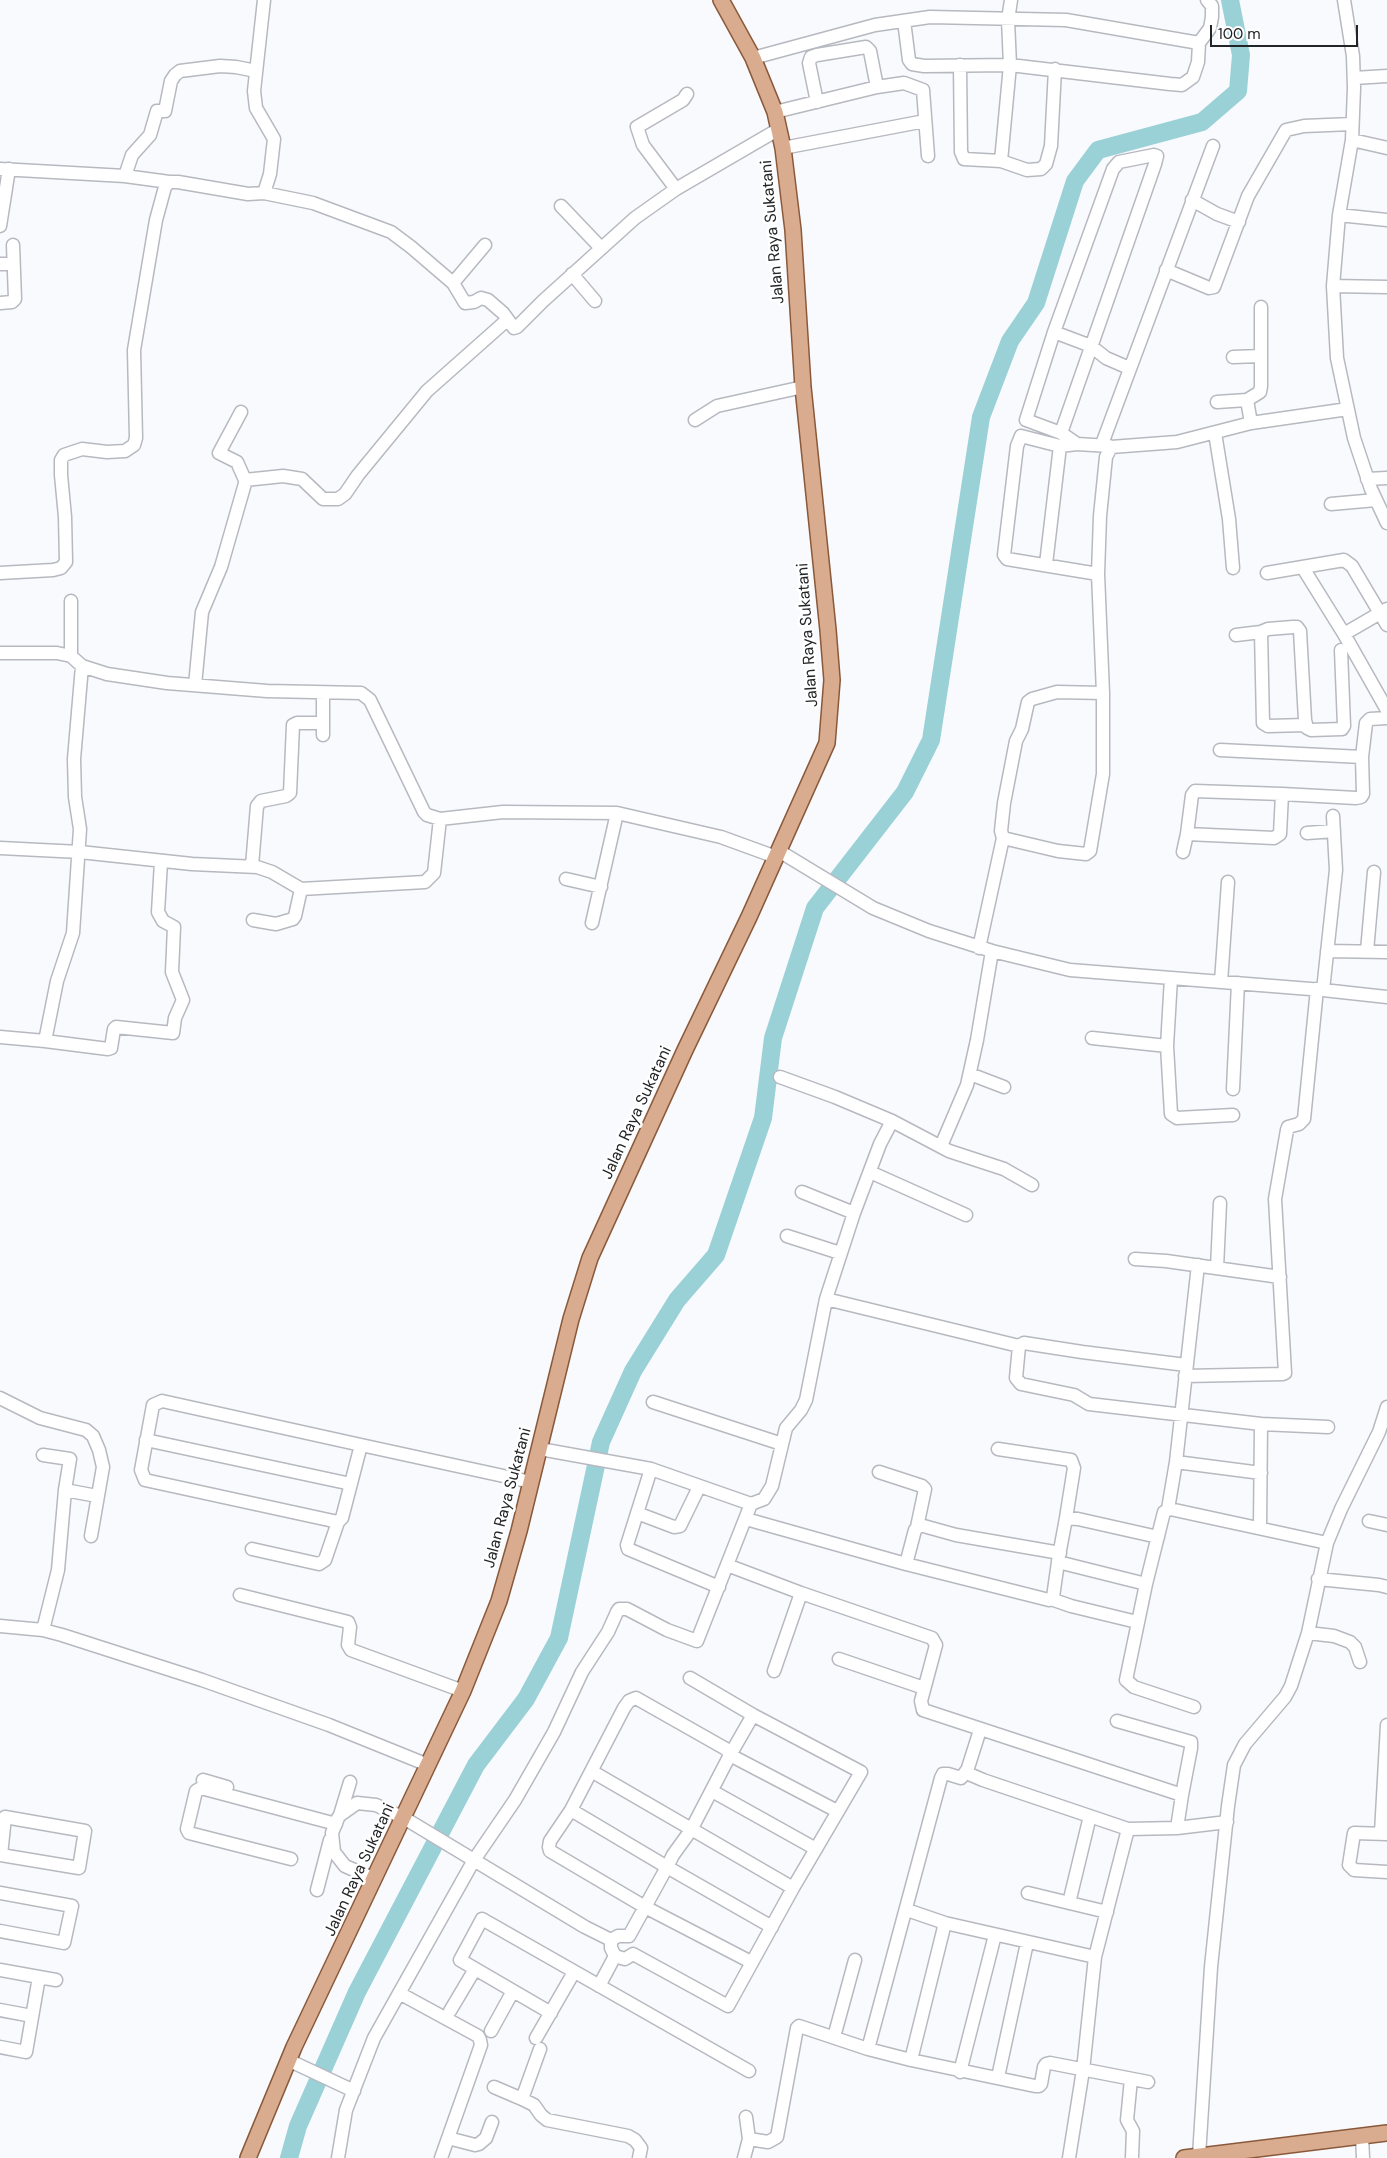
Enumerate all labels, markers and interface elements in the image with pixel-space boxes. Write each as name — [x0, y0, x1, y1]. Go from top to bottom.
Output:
scale bar — [1212, 15, 1360, 47]
text: 100 m — [1218, 24, 1261, 44]
street label: Jalan Raya Sukatani — [757, 159, 789, 305]
street label: Jalan Raya Sukatani — [793, 562, 823, 708]
street label: Jalan Raya Sukatani — [598, 1043, 676, 1183]
street label: Jalan Raya Sukatani — [480, 1426, 536, 1570]
street label: Jalan Raya Sukatani — [321, 1800, 399, 1940]

